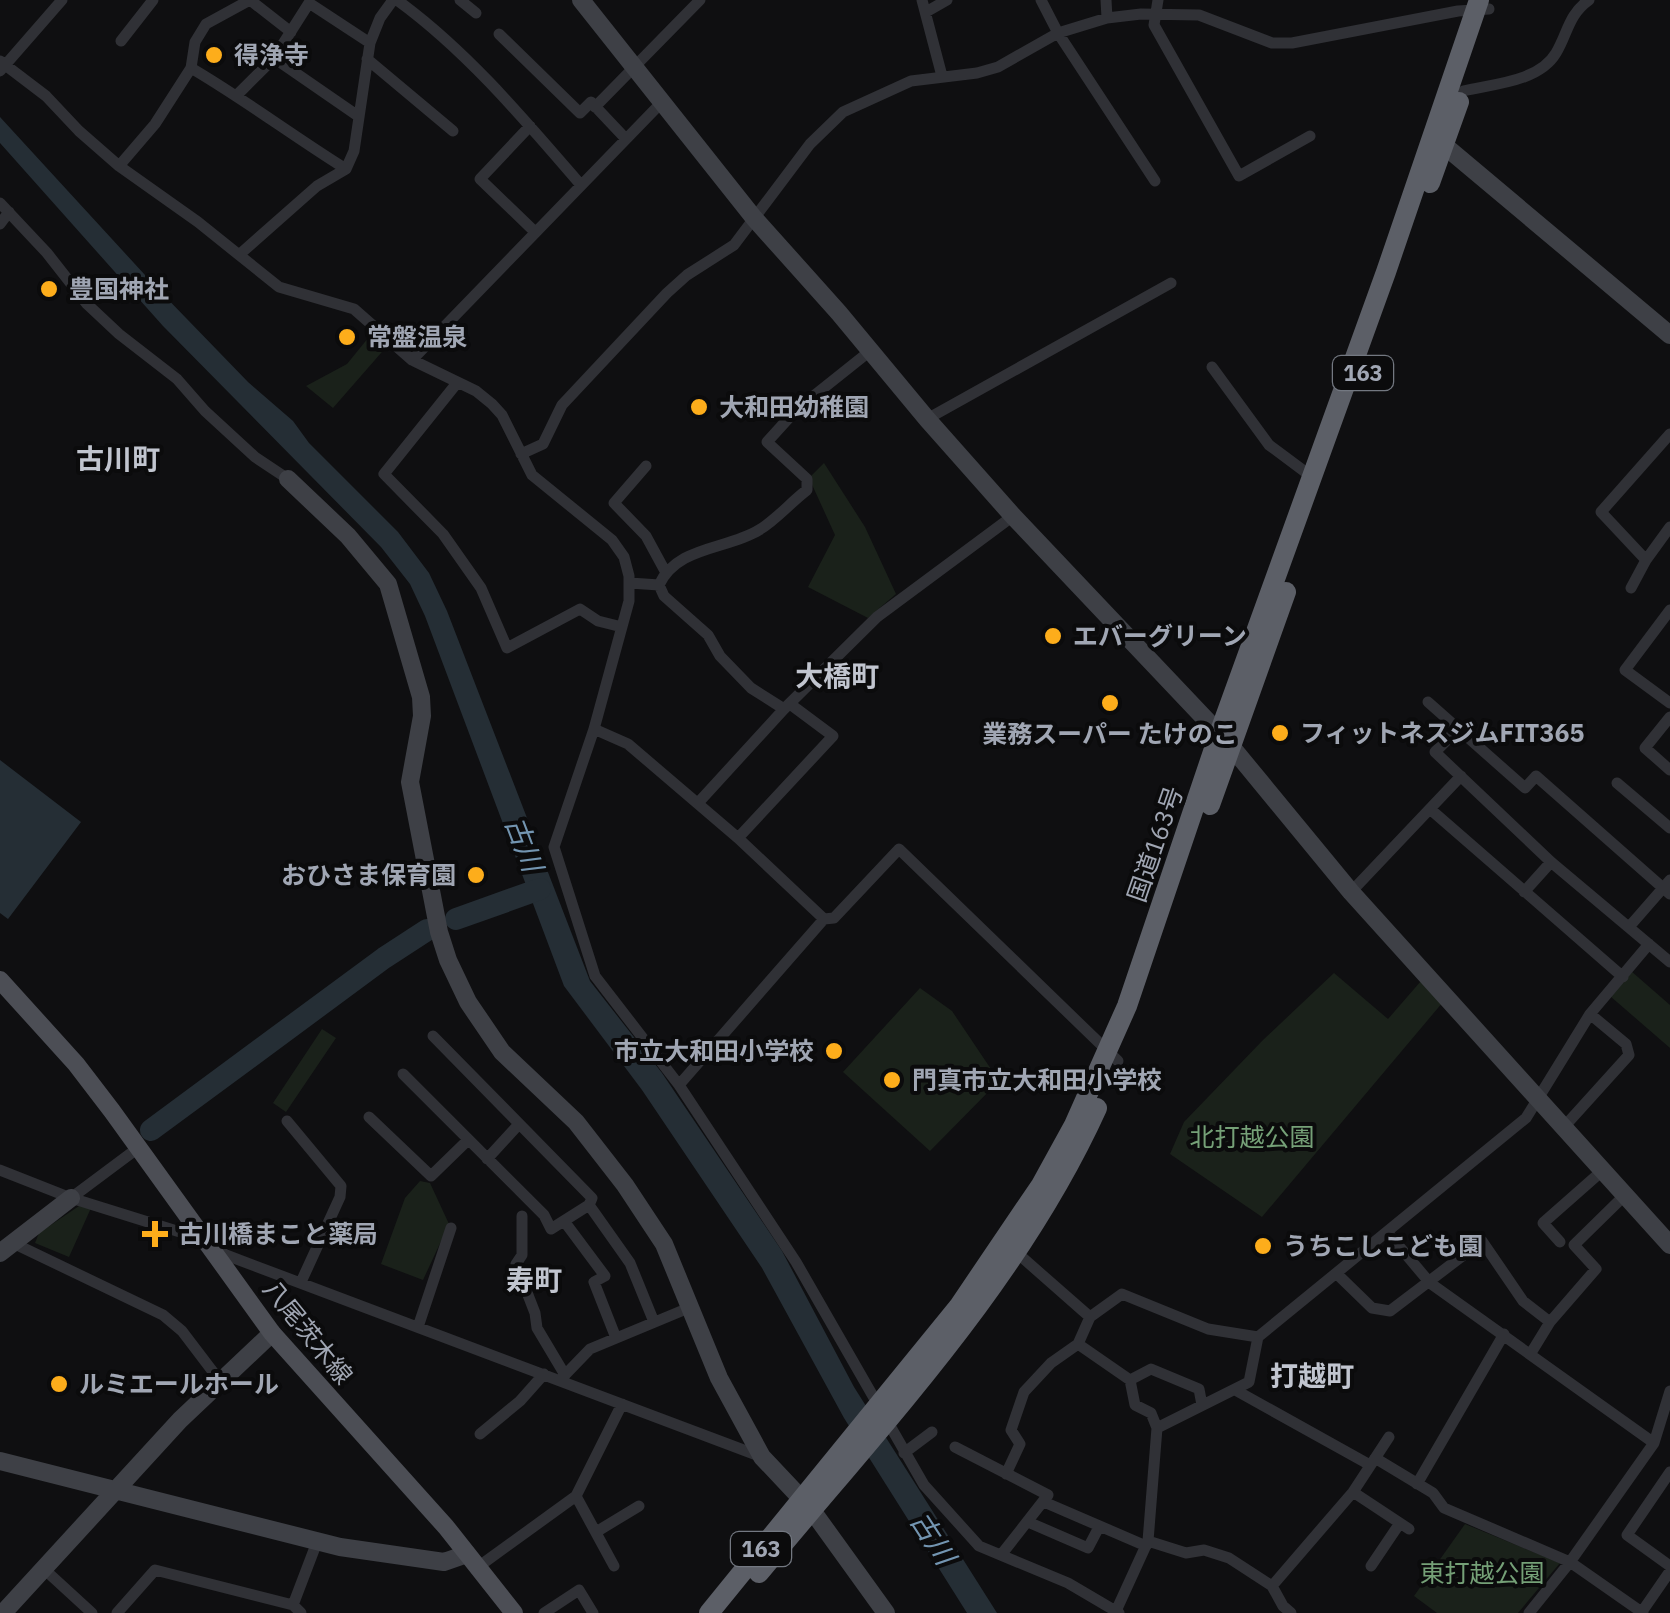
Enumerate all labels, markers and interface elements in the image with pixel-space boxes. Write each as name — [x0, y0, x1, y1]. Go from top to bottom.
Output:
place label: 得浄寺 — [234, 38, 309, 71]
marker: 得浄寺 — [203, 44, 225, 66]
place label: 豊国神社 — [69, 272, 169, 305]
marker: 豊国神社 — [38, 278, 60, 300]
place label: 常盤温泉 — [367, 320, 467, 353]
marker: 常盤温泉 — [336, 326, 358, 348]
road number: 163 — [1333, 356, 1393, 390]
place label: 大和田幼稚園 — [719, 390, 869, 423]
marker: 大和田幼稚園 — [688, 396, 710, 418]
district label: 古川町 — [76, 440, 160, 477]
place label: エバーグリーン — [1073, 619, 1247, 652]
marker: エバーグリーン — [1042, 625, 1064, 647]
district label: 大橋町 — [795, 657, 879, 694]
marker: 業務スーパー たけのこ — [1099, 692, 1121, 714]
place label: フィットネスジムFIT365 — [1300, 716, 1584, 749]
place label: 業務スーパー たけのこ — [982, 717, 1238, 750]
marker: フィットネスジムFIT365 — [1269, 722, 1291, 744]
street label: 国道163号 — [1119, 782, 1190, 906]
water label: 古川 — [497, 811, 553, 879]
place label: おひさま保育園 — [281, 858, 456, 891]
marker: おひさま保育園 — [465, 864, 487, 886]
place label: 市立大和田小学校 — [614, 1034, 814, 1067]
marker: 市立大和田小学校 — [823, 1040, 845, 1062]
place label: 門真市立大和田小学校 — [912, 1063, 1162, 1096]
marker: 門真市立大和田小学校 — [881, 1069, 903, 1091]
park label: 北打越公園 — [1189, 1120, 1315, 1153]
place label: 古川橋まこと薬局 — [178, 1217, 378, 1250]
marker: 古川橋まこと薬局 — [142, 1221, 168, 1247]
place label: うちこしこども園 — [1283, 1229, 1483, 1262]
marker: うちこしこども園 — [1252, 1235, 1274, 1257]
district label: 寿町 — [506, 1261, 562, 1298]
street label: 八尾茨木線 — [256, 1273, 361, 1391]
district label: 打越町 — [1270, 1357, 1354, 1394]
place label: ルミエールホール — [79, 1367, 279, 1400]
marker: ルミエールホール — [48, 1373, 70, 1395]
water label: 古川 — [903, 1504, 966, 1574]
road number: 163 — [731, 1532, 791, 1566]
park label: 東打越公園 — [1419, 1556, 1545, 1589]

